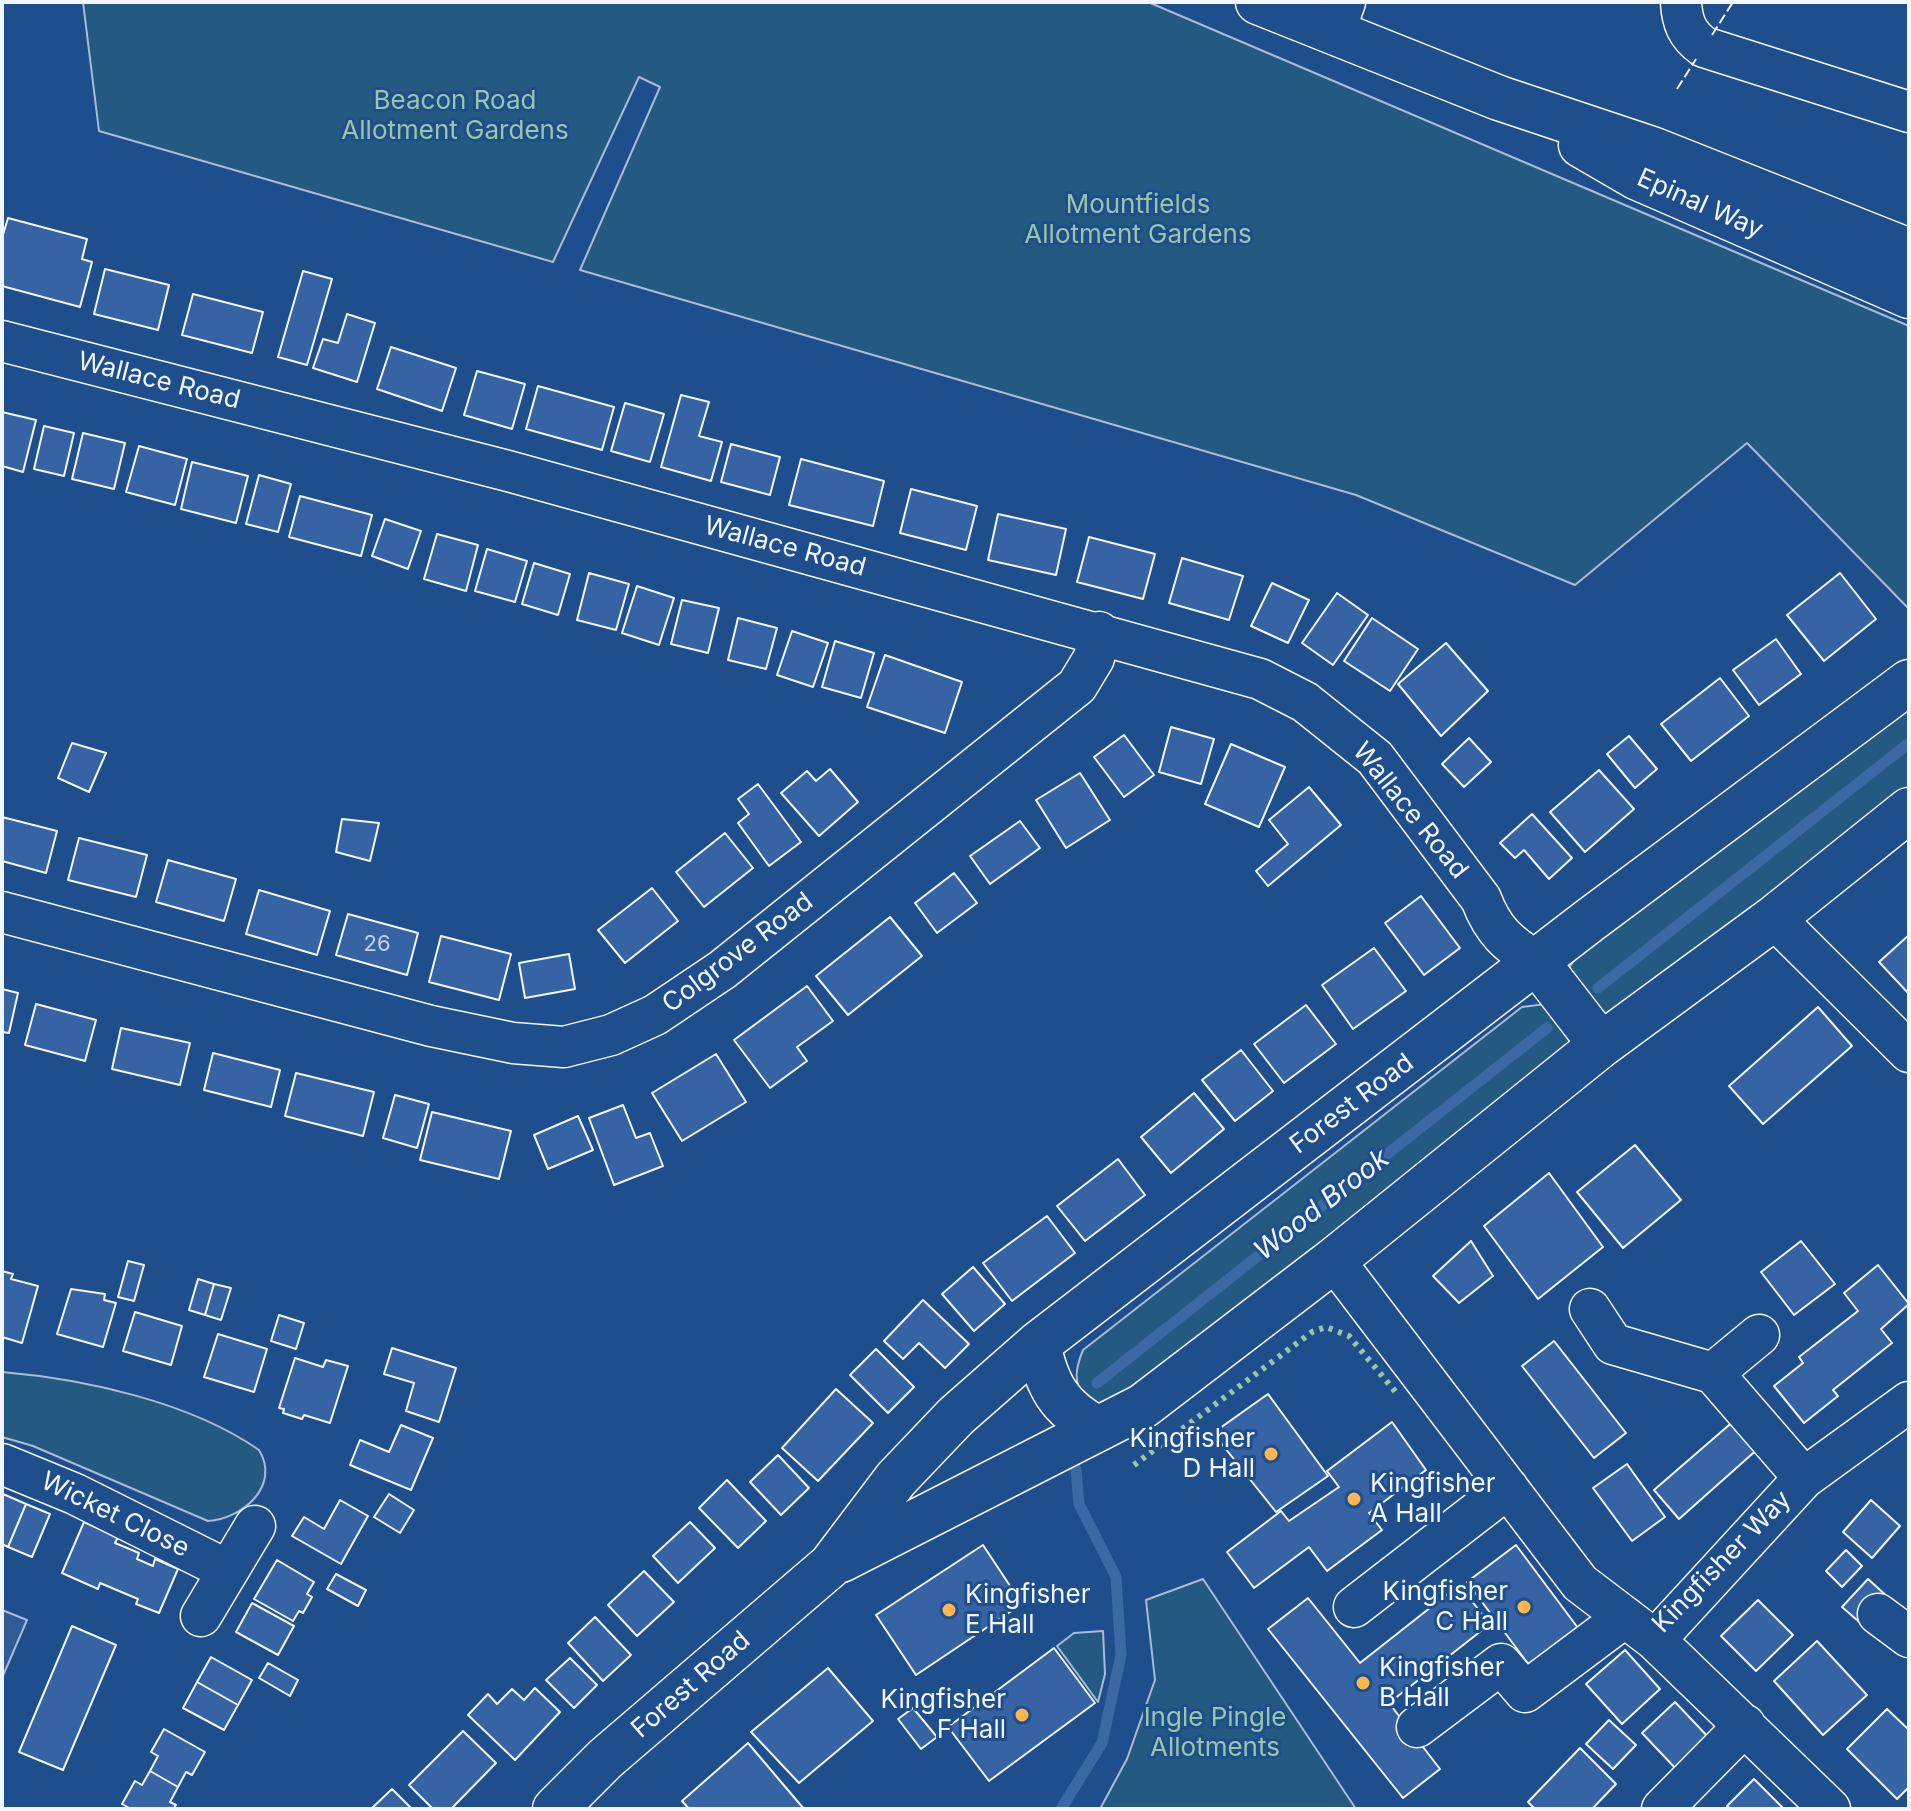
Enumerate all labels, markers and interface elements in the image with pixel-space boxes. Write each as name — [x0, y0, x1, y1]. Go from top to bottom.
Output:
park label: Beacon Road Allotment Gardens — [341, 85, 569, 146]
street label: Epinal Way — [1632, 162, 1768, 246]
park label: Mountfields Allotment Gardens — [1024, 189, 1252, 250]
street label: Wallace Road — [75, 346, 243, 416]
street label: Wallace Road — [701, 510, 869, 584]
street label: Wallace Road — [1346, 737, 1474, 885]
street label: Colgrove Road — [657, 886, 819, 1020]
house number: 26 — [363, 931, 391, 957]
street label: Forest Road — [1284, 1047, 1420, 1161]
water label: Wood Brook — [1248, 1142, 1396, 1268]
place label: Kingfisher D Hall — [1130, 1423, 1255, 1484]
marker: Kingfisher D Hall — [1262, 1445, 1280, 1463]
street label: Wicket Close — [36, 1466, 194, 1564]
place label: Kingfisher A Hall — [1370, 1468, 1495, 1530]
street label: Kingfisher Way — [1646, 1484, 1798, 1640]
marker: Kingfisher A Hall — [1345, 1490, 1363, 1508]
place label: Kingfisher C Hall — [1383, 1576, 1508, 1638]
place label: Kingfisher E Hall — [965, 1579, 1090, 1640]
marker: Kingfisher C Hall — [1515, 1598, 1533, 1616]
marker: Kingfisher E Hall — [940, 1601, 958, 1619]
street label: Forest Road — [625, 1625, 757, 1745]
place label: Kingfisher B Hall — [1379, 1652, 1504, 1714]
marker: Kingfisher B Hall — [1354, 1674, 1372, 1692]
place label: Kingfisher F Hall — [881, 1684, 1006, 1746]
park label: Ingle Pingle Allotments — [1144, 1702, 1286, 1764]
marker: Kingfisher F Hall — [1013, 1706, 1031, 1724]

